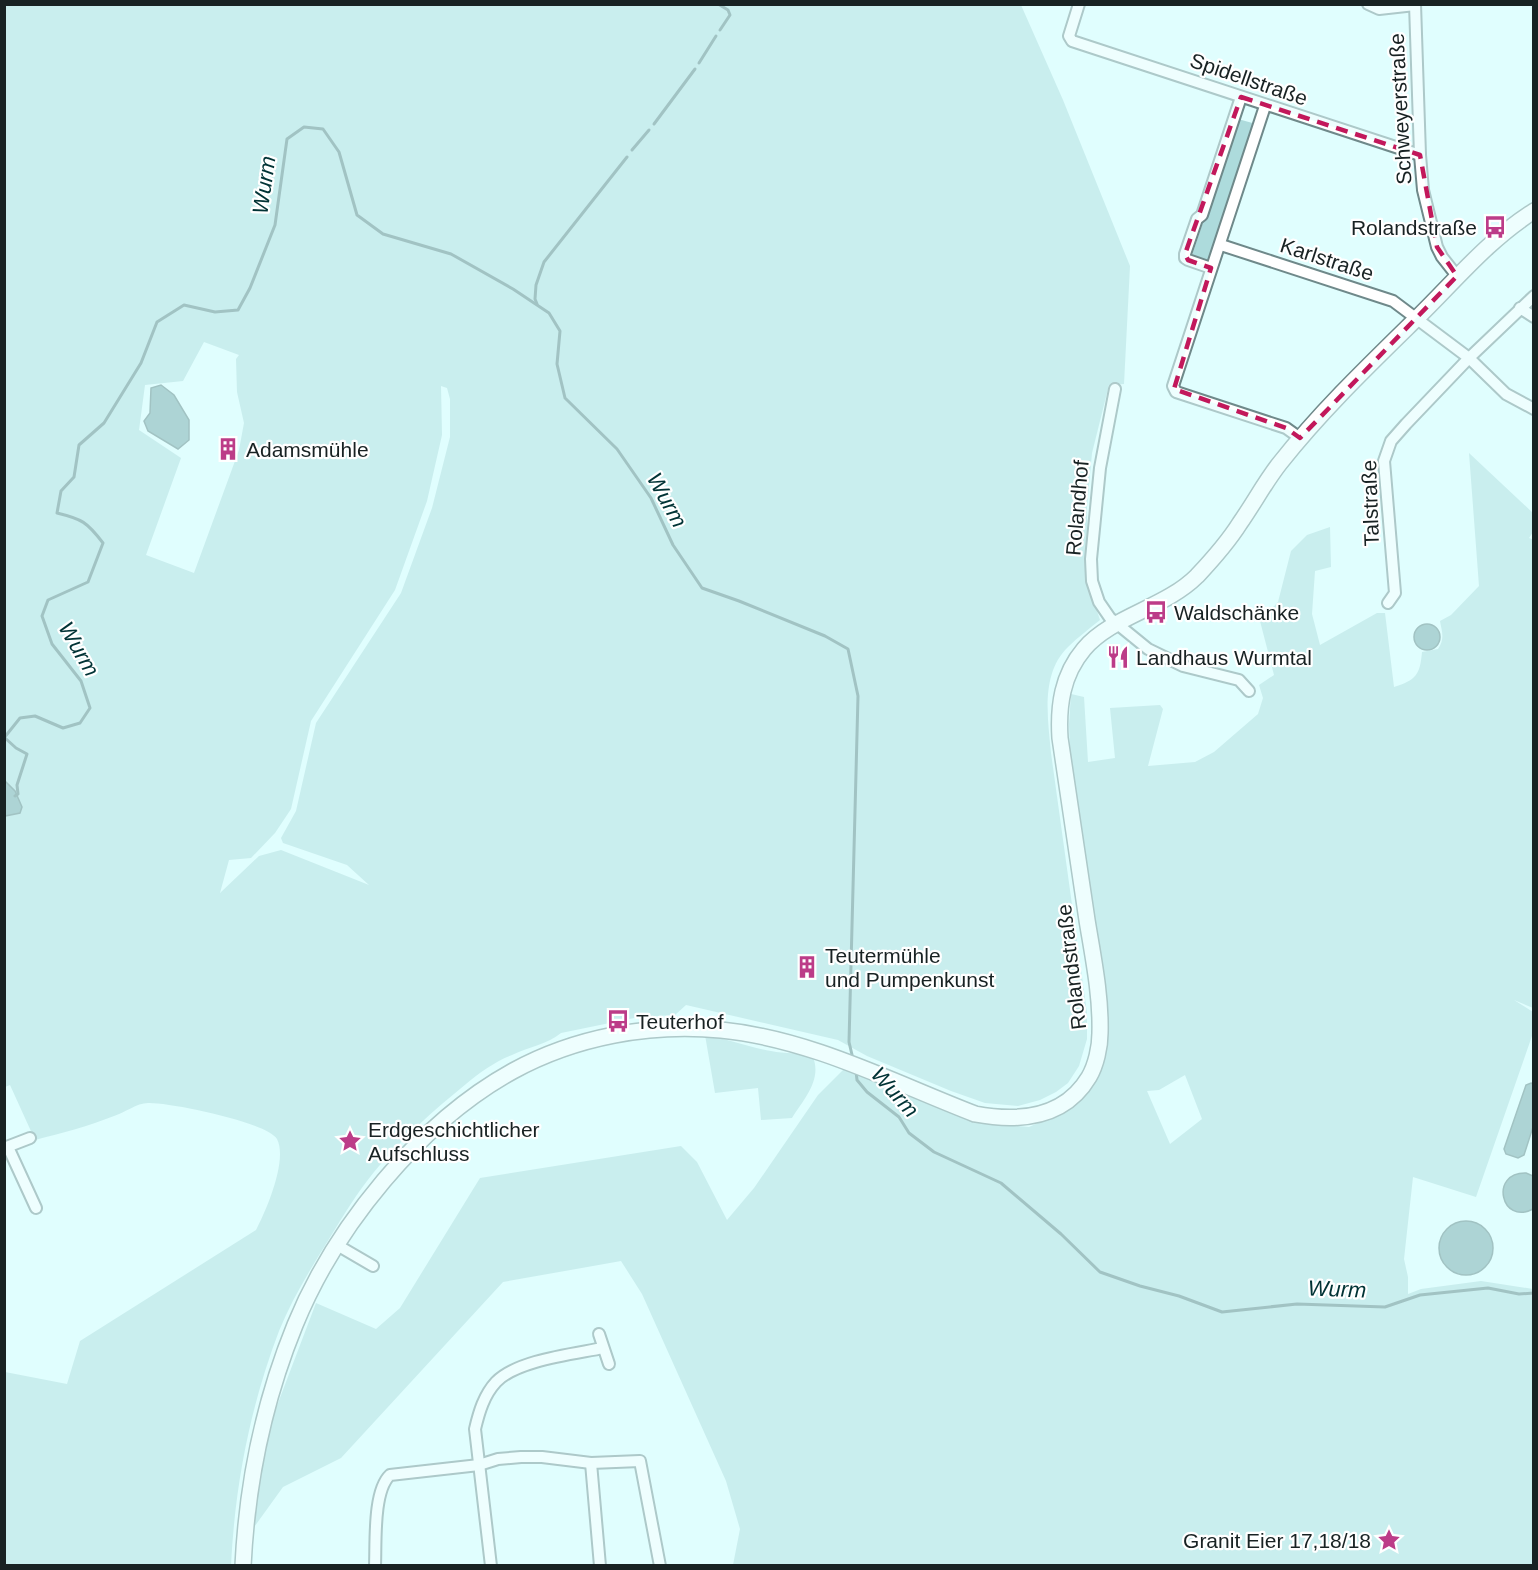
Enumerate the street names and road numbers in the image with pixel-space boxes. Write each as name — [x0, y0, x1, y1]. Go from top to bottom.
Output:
street label: Schweyerstraße — [1385, 33, 1415, 185]
street label: Spidellstraße — [1187, 48, 1311, 110]
street label: Karlstraße — [1277, 233, 1377, 285]
street label: Rolandhof — [1061, 459, 1093, 557]
street label: Talstraße — [1357, 459, 1383, 547]
street label: Rolandstraße — [1052, 903, 1090, 1031]

